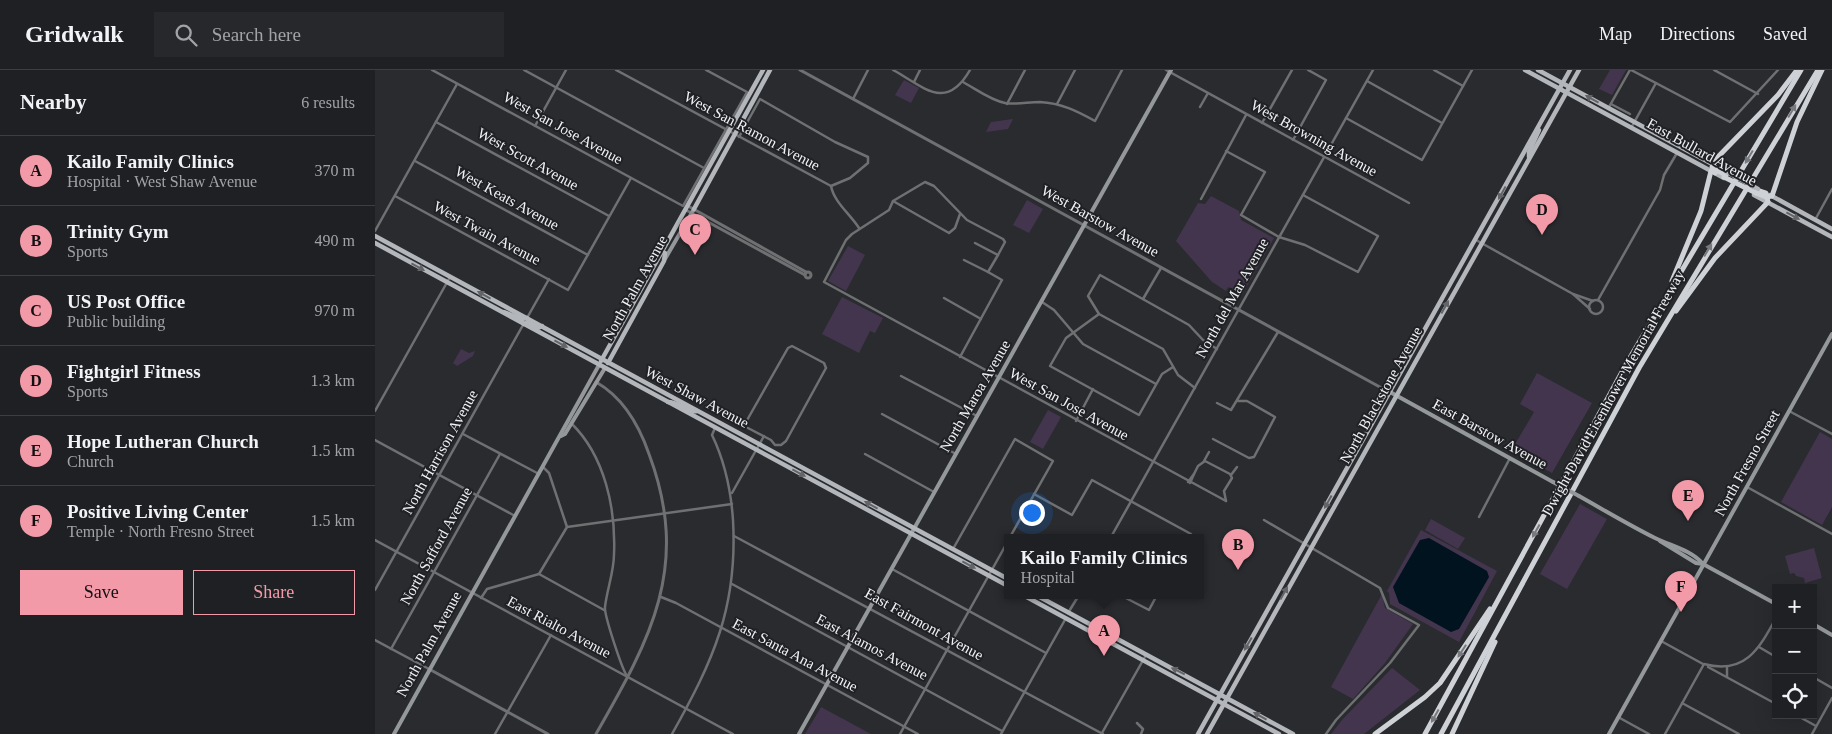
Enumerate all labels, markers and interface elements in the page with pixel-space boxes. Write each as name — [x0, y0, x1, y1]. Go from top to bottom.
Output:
search box — [154, 12, 504, 57]
text: Gridwalk — [25, 21, 124, 47]
icon: search — [172, 21, 200, 49]
text: Search here — [212, 24, 301, 45]
text: Map — [1599, 24, 1632, 44]
text: Directions — [1660, 24, 1735, 44]
text: Saved — [1763, 24, 1807, 44]
street label: West San Ramon Avenue — [681, 88, 823, 174]
street label: West San Jose Avenue — [501, 89, 626, 168]
text: Nearby — [20, 90, 87, 114]
text: 6 results — [301, 94, 355, 111]
one-way arrow — [1584, 95, 1599, 103]
street label: West Browning Avenue — [1248, 97, 1380, 180]
one-way arrow — [1788, 105, 1797, 118]
street label: East Bullard Avenue — [1644, 115, 1760, 189]
street label: West Scott Avenue — [475, 125, 581, 193]
one-way arrow — [1745, 150, 1754, 163]
text: Kailo Family Clinics — [67, 151, 234, 172]
text: A — [30, 162, 42, 179]
text: 370 m — [315, 162, 355, 179]
street label: West Keats Avenue — [452, 163, 562, 233]
text: Hospital · West Shaw Avenue — [67, 173, 257, 190]
street label: West Barstow Avenue — [1038, 182, 1162, 260]
one-way arrow — [1497, 186, 1506, 200]
pin: D — [1526, 194, 1558, 235]
street label: West Twain Avenue — [431, 198, 544, 268]
one-way arrow — [1786, 212, 1800, 220]
pin: C — [679, 214, 711, 255]
text: Trinity Gym — [67, 221, 169, 242]
text: B — [31, 232, 41, 249]
text: 490 m — [315, 232, 355, 249]
street label: North Palm Avenue — [599, 232, 671, 344]
street label: North del Mar Avenue — [1192, 235, 1272, 361]
text: Sports — [67, 243, 108, 260]
one-way arrow — [1704, 244, 1713, 257]
one-way arrow — [411, 262, 425, 271]
street label: Dwight David Eisenhower Memorial Freeway — [1538, 267, 1688, 519]
text: US Post Office — [67, 291, 185, 312]
one-way arrow — [477, 291, 491, 299]
one-way arrow — [1441, 300, 1449, 314]
text: C — [30, 302, 42, 319]
text: 970 m — [315, 302, 355, 319]
text: Public building — [67, 313, 165, 330]
street label: North Blackstone Avenue — [1337, 324, 1425, 466]
street label: North Maroa Avenue — [936, 337, 1014, 455]
one-way arrow — [553, 340, 568, 348]
text: Fightgirl Fitness — [67, 361, 201, 382]
street label: West Shaw Avenue — [642, 363, 752, 431]
street label: West San Jose Avenue — [1007, 365, 1132, 444]
text: D — [30, 372, 42, 389]
text: 1.3 km — [311, 372, 355, 389]
text: Sports — [67, 383, 108, 400]
street label: North Harrison Avenue — [399, 387, 481, 517]
street label: East Barstow Avenue — [1430, 396, 1550, 472]
street label: North Fresno Street — [1711, 407, 1783, 519]
text: Hope Lutheran Church — [67, 431, 259, 452]
text: E — [31, 442, 41, 459]
text: 1.5 km — [311, 442, 355, 459]
text: Church — [67, 453, 114, 470]
one-way arrow — [792, 469, 806, 477]
pin: E — [1672, 480, 1704, 521]
street label: North Safford Avenue — [397, 484, 475, 608]
one-way arrow — [1324, 495, 1332, 510]
your location — [1019, 500, 1045, 526]
text: Positive Living Center — [67, 501, 249, 522]
one-way arrow — [864, 501, 878, 510]
text: F — [31, 512, 41, 529]
text: 1.5 km — [311, 512, 355, 529]
text: Temple · North Fresno Street — [67, 523, 254, 540]
one-way arrow — [1532, 523, 1540, 538]
pin: B — [1222, 529, 1254, 570]
popup — [1004, 534, 1204, 599]
text: Kailo Family Clinics — [1021, 547, 1187, 568]
one-way arrow — [963, 561, 976, 570]
text: Hospital — [1021, 569, 1075, 586]
button: Save — [20, 570, 183, 615]
button: Share — [193, 570, 355, 615]
pin: F — [1665, 571, 1697, 612]
map controls — [1772, 584, 1817, 719]
button: + — [1772, 584, 1817, 629]
street label: East Fairmont Avenue — [862, 585, 986, 663]
one-way arrow — [1280, 587, 1289, 600]
street label: North Palm Avenue — [393, 588, 465, 700]
street label: East Rialto Avenue — [505, 593, 614, 661]
street label: East Alamos Avenue — [814, 611, 931, 683]
street label: East Santa Ana Avenue — [730, 615, 861, 695]
pin: A — [1088, 615, 1120, 656]
button: − — [1772, 629, 1817, 674]
one-way arrow — [1244, 638, 1253, 651]
one-way arrow — [1458, 644, 1467, 658]
one-way arrow — [1171, 666, 1185, 674]
button: locate — [1772, 674, 1817, 719]
one-way arrow — [1431, 709, 1439, 723]
one-way arrow — [1253, 712, 1268, 720]

